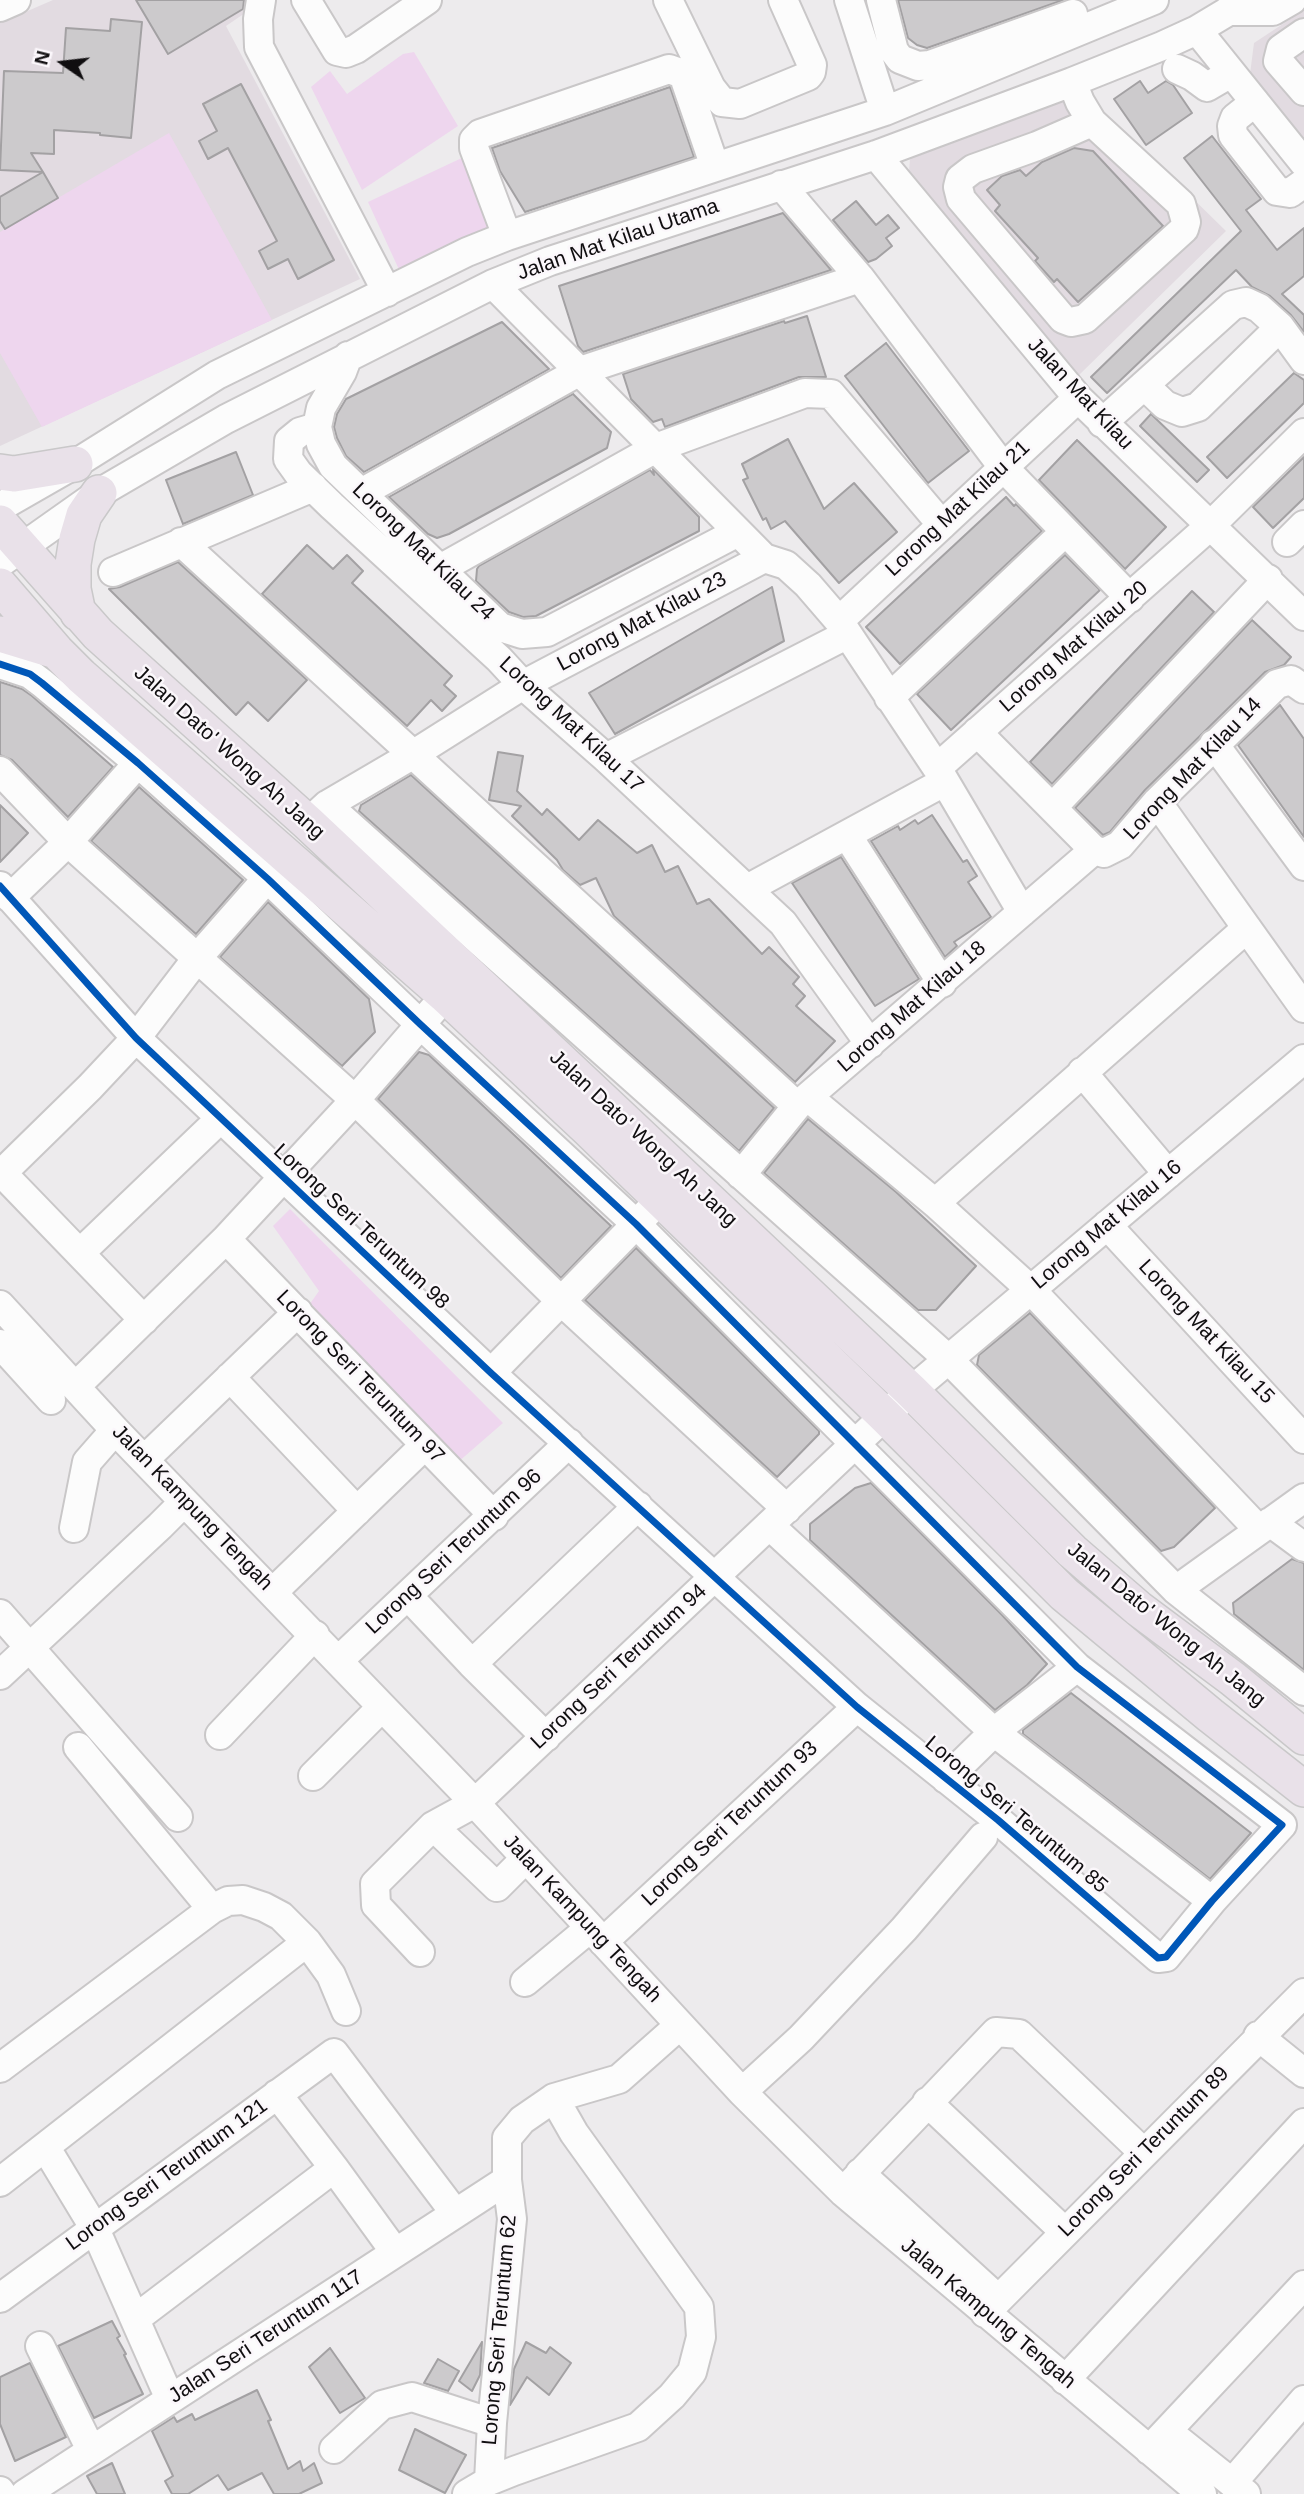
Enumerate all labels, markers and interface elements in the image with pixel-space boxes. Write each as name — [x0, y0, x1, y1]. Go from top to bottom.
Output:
north arrow — [28, 28, 98, 98]
text: N — [30, 49, 54, 67]
street label: Jalan Mat Kilau Utama — [514, 194, 722, 286]
street label: Jalan Mat Kilau — [1022, 333, 1138, 455]
street label: Lorong Mat Kilau 21 — [881, 436, 1035, 582]
street label: Lorong Mat Kilau 24 — [347, 478, 499, 626]
street label: Lorong Mat Kilau 23 — [553, 567, 731, 677]
street label: Lorong Mat Kilau 20 — [995, 576, 1153, 718]
street label: Lorong Mat Kilau 17 — [494, 652, 648, 798]
street label: Jalan Dato' Wong Ah Jang — [129, 661, 329, 845]
street label: Lorong Mat Kilau 14 — [1119, 693, 1267, 845]
street label: Lorong Mat Kilau 18 — [833, 936, 991, 1078]
street label: Jalan Dato' Wong Ah Jang — [544, 1045, 742, 1233]
street label: Lorong Seri Teruntum 98 — [268, 1139, 454, 1315]
street label: Lorong Mat Kilau 16 — [1027, 1155, 1187, 1295]
street label: Lorong Mat Kilau 15 — [1133, 1255, 1279, 1409]
street label: Lorong Seri Teruntum 97 — [271, 1285, 449, 1469]
street label: Jalan Kampung Tengah — [106, 1420, 278, 1596]
street label: Lorong Seri Teruntum 96 — [361, 1464, 547, 1640]
street label: Jalan Dato' Wong Ah Jang — [1062, 1537, 1270, 1713]
street label: Lorong Seri Teruntum 94 — [526, 1579, 712, 1755]
street label: Lorong Seri Teruntum 85 — [919, 1731, 1113, 1899]
street label: Lorong Seri Teruntum 93 — [637, 1736, 823, 1912]
street label: Jalan Kampung Tengah — [498, 1830, 666, 2008]
street label: Lorong Seri Teruntum 89 — [1053, 2061, 1235, 2243]
street label: Lorong Seri Teruntum 121 — [61, 2093, 273, 2257]
street label: Lorong Seri Teruntum 62 — [477, 2214, 523, 2446]
street label: Jalan Kampung Tengah — [895, 2233, 1081, 2395]
street label: Jalan Seri Teruntum 117 — [164, 2265, 368, 2409]

